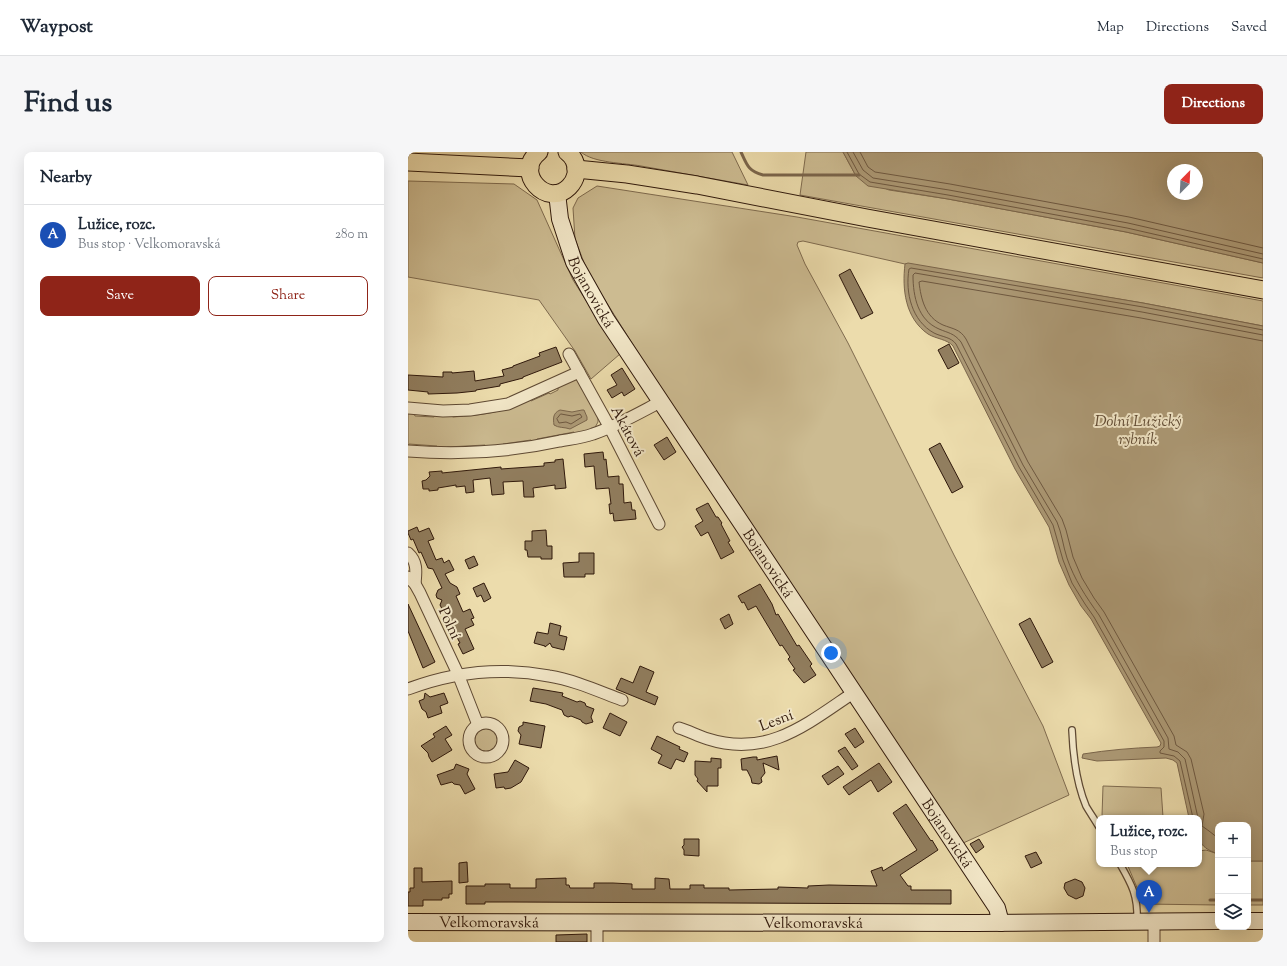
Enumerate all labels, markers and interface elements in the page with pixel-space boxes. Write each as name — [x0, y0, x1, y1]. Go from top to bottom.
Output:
text: Waypost — [20, 14, 93, 41]
text: Map — [1097, 18, 1124, 38]
text: Directions — [1146, 18, 1209, 38]
text: Saved — [1231, 18, 1267, 38]
text: Find us — [24, 84, 112, 124]
button: Directions — [1164, 84, 1263, 124]
north arrow — [1167, 164, 1203, 200]
text: Nearby — [40, 166, 92, 190]
text: Lužice, rozc. — [78, 215, 156, 236]
text: A — [48, 226, 58, 244]
text: 280 m — [335, 226, 368, 244]
text: Bus stop · Velkomoravská — [78, 236, 220, 254]
street label: Bojanovická — [561, 255, 618, 333]
button: Save — [40, 276, 200, 316]
button: Share — [208, 276, 368, 316]
street label: Akátová — [605, 403, 649, 461]
water label: Dolní Lužický rybník — [1094, 411, 1182, 452]
street label: Bojanovická — [736, 525, 798, 603]
street label: Polní — [432, 604, 465, 643]
your location — [821, 643, 841, 663]
street label: Lesní — [756, 705, 797, 737]
street label: Bojanovická — [916, 795, 977, 873]
popup — [1096, 815, 1202, 867]
text: Lužice, rozc. — [1110, 822, 1188, 843]
map controls — [1215, 822, 1251, 930]
button: + — [1215, 822, 1251, 858]
text: Bus stop — [1110, 843, 1158, 861]
button: − — [1215, 858, 1251, 894]
pin: A — [1136, 880, 1162, 913]
button: layers — [1215, 894, 1251, 930]
street label: Velkomoravská — [439, 913, 539, 934]
street label: Velkomoravská — [763, 914, 863, 935]

